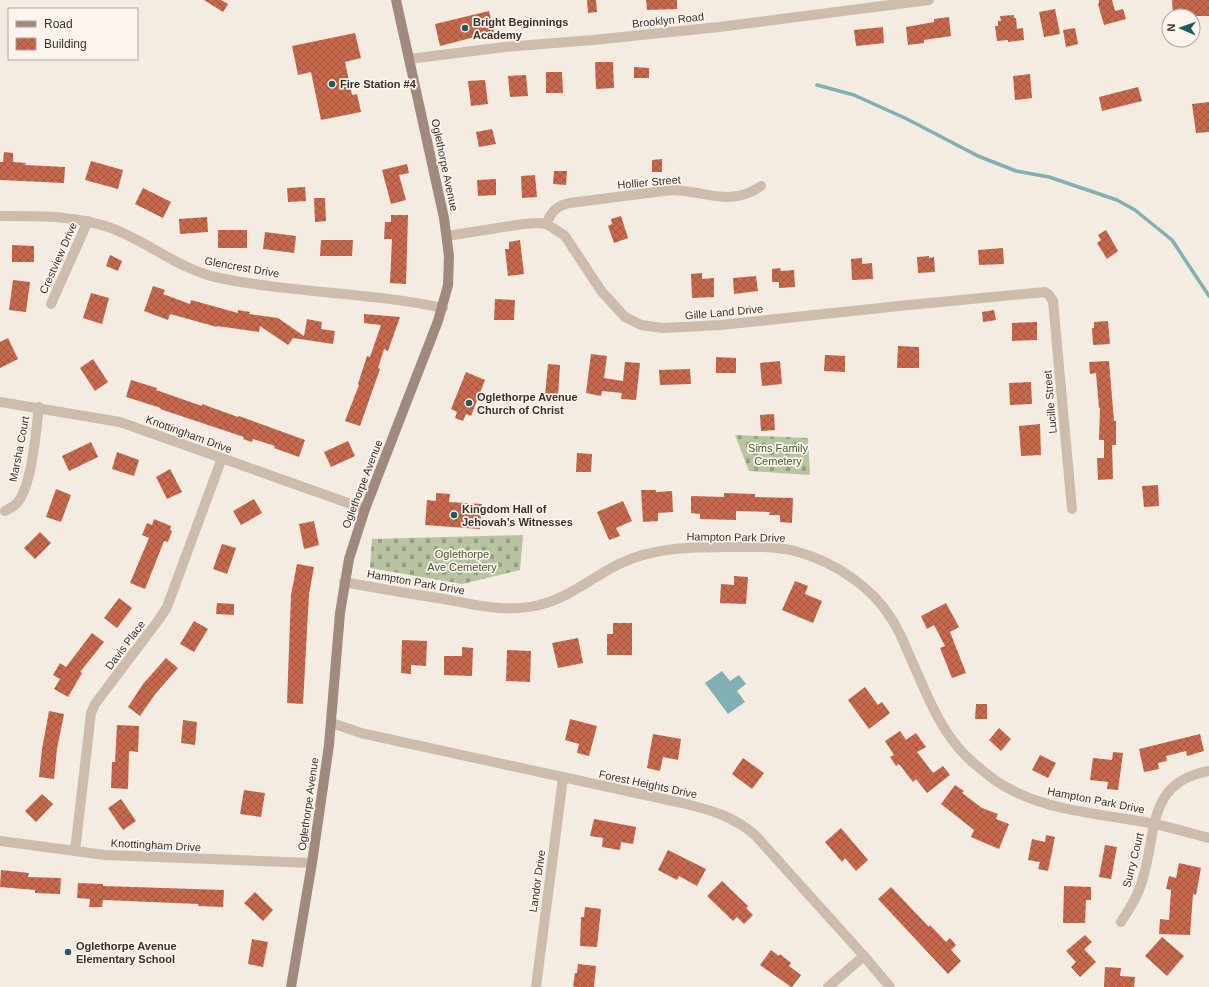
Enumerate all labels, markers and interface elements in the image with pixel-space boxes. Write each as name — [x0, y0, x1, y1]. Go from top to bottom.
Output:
legend — [8, 8, 138, 60]
north arrow — [1161, 8, 1201, 48]
street label: Brooklyn Road — [631, 10, 705, 30]
place label: Bright Beginnings Academy — [473, 16, 568, 41]
text: Road — [44, 17, 73, 31]
marker: Bright Beginnings Academy — [460, 23, 470, 33]
text: N — [1165, 23, 1177, 32]
text: Building — [44, 37, 87, 51]
place label: Fire Station #4 — [340, 78, 417, 90]
marker: Fire Station #4 — [327, 79, 337, 89]
street label: Oglethorpe Avenue — [429, 118, 461, 212]
street label: Hollier Street — [617, 173, 681, 191]
street label: Crestview Drive — [37, 220, 79, 296]
street label: Glencrest Drive — [204, 255, 280, 279]
street label: Gille Land Drive — [684, 303, 764, 321]
street label: Lucille Street — [1041, 370, 1059, 434]
place label: Oglethorpe Avenue Church of Christ — [477, 391, 578, 416]
marker: Oglethorpe Avenue Church of Christ — [464, 398, 474, 408]
street label: Knottingham Drive — [144, 413, 234, 455]
street label: Marsha Court — [7, 415, 31, 483]
street label: Oglethorpe Avenue — [340, 438, 384, 530]
park label: Sims Family Cemetery — [748, 442, 808, 467]
place label: Kingdom Hall of Jehovah’s Witnesses — [462, 503, 573, 528]
marker: Kingdom Hall of Jehovah’s Witnesses — [449, 510, 459, 520]
street label: Hampton Park Drive — [686, 530, 786, 544]
park label: Oglethorpe Ave Cemetery — [427, 548, 497, 573]
street label: Hampton Park Drive — [366, 567, 466, 597]
street label: Davis Place — [103, 618, 147, 672]
street label: Oglethorpe Avenue — [296, 757, 320, 851]
street label: Forest Heights Drive — [598, 768, 698, 800]
street label: Hampton Park Drive — [1046, 785, 1146, 815]
street label: Surry Court — [1120, 831, 1146, 889]
street label: Knottingham Drive — [110, 837, 202, 853]
street label: Landor Drive — [527, 849, 547, 913]
place label: Oglethorpe Avenue Elementary School — [76, 940, 177, 965]
marker: Oglethorpe Avenue Elementary School — [63, 947, 73, 957]

